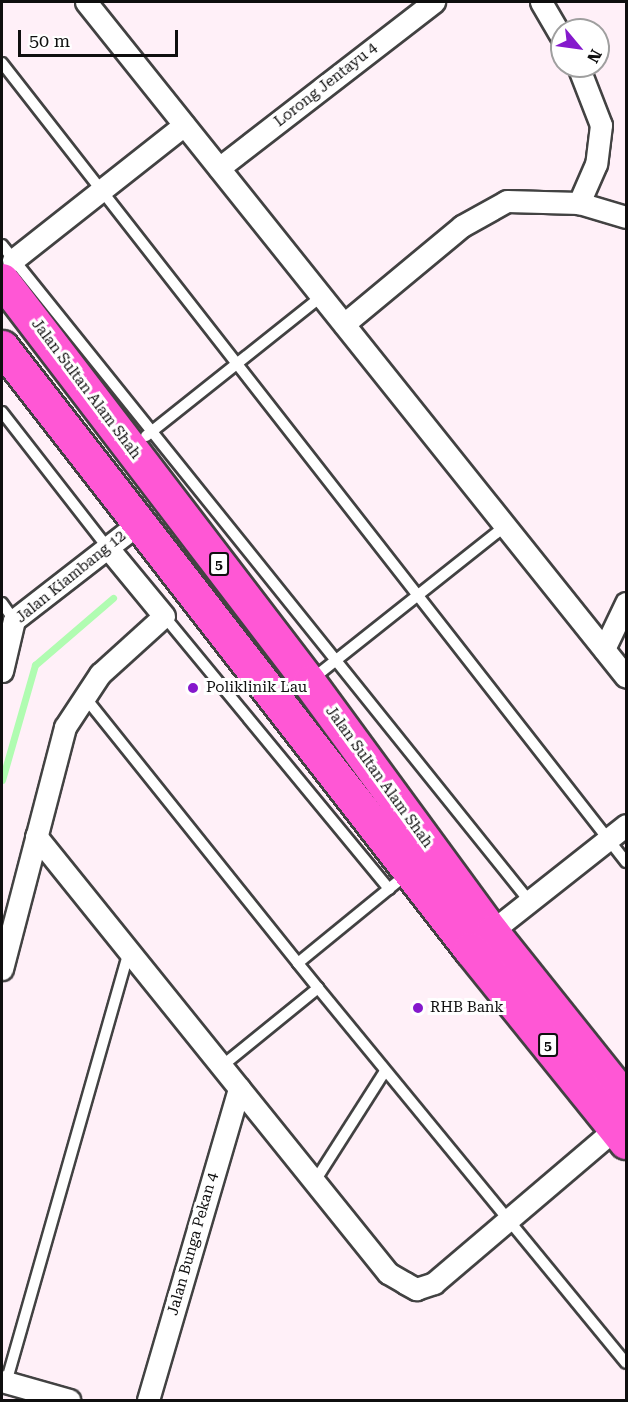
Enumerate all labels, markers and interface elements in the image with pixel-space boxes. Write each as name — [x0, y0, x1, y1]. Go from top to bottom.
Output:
scale bar — [21, 18, 182, 56]
north arrow — [550, 18, 610, 78]
text: 50 m — [29, 30, 70, 51]
street label: Lorong Jentayu 4 — [271, 39, 381, 131]
text: N — [583, 46, 606, 66]
street label: Jalan Sultan Alam Shah — [27, 315, 145, 463]
street label: Jalan Kiambang 12 — [12, 527, 130, 627]
road number: 5 — [208, 553, 230, 575]
marker: Poliklinik Lau — [184, 679, 202, 697]
place label: Poliklinik Lau — [206, 679, 307, 697]
street label: Jalan Sultan Alam Shah — [322, 703, 436, 851]
place label: RHB Bank — [430, 999, 504, 1017]
marker: RHB Bank — [411, 1001, 425, 1015]
road number: 5 — [538, 1034, 558, 1056]
street label: Jalan Bunga Pekan 4 — [164, 1170, 222, 1318]

